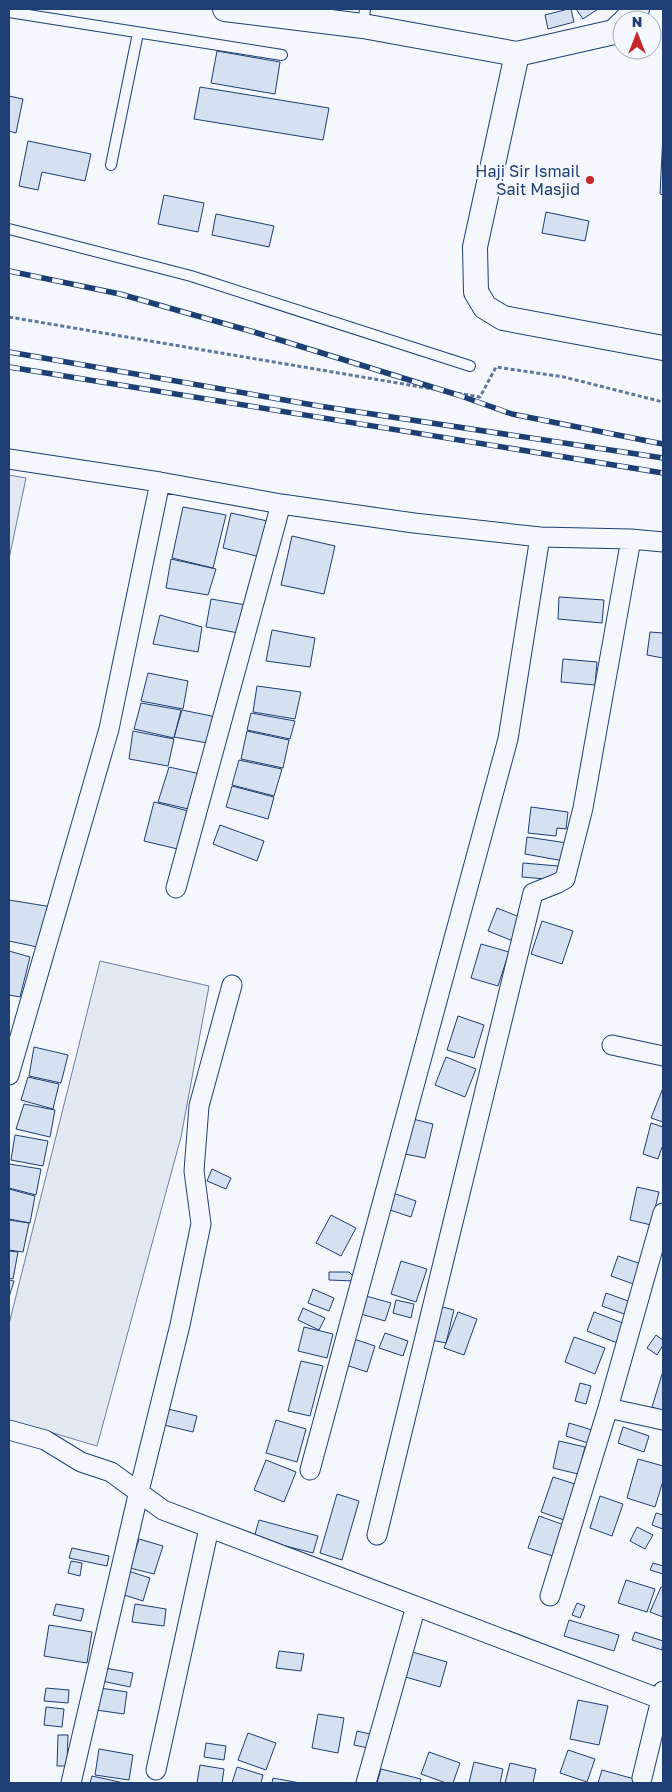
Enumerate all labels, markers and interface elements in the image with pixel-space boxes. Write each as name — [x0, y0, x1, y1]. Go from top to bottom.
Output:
north arrow — [612, 10, 662, 60]
text: N — [632, 13, 642, 30]
place label: Haji Sir Ismail Sait Masjid — [475, 161, 580, 199]
marker: Haji Sir Ismail Sait Masjid — [584, 174, 596, 186]

